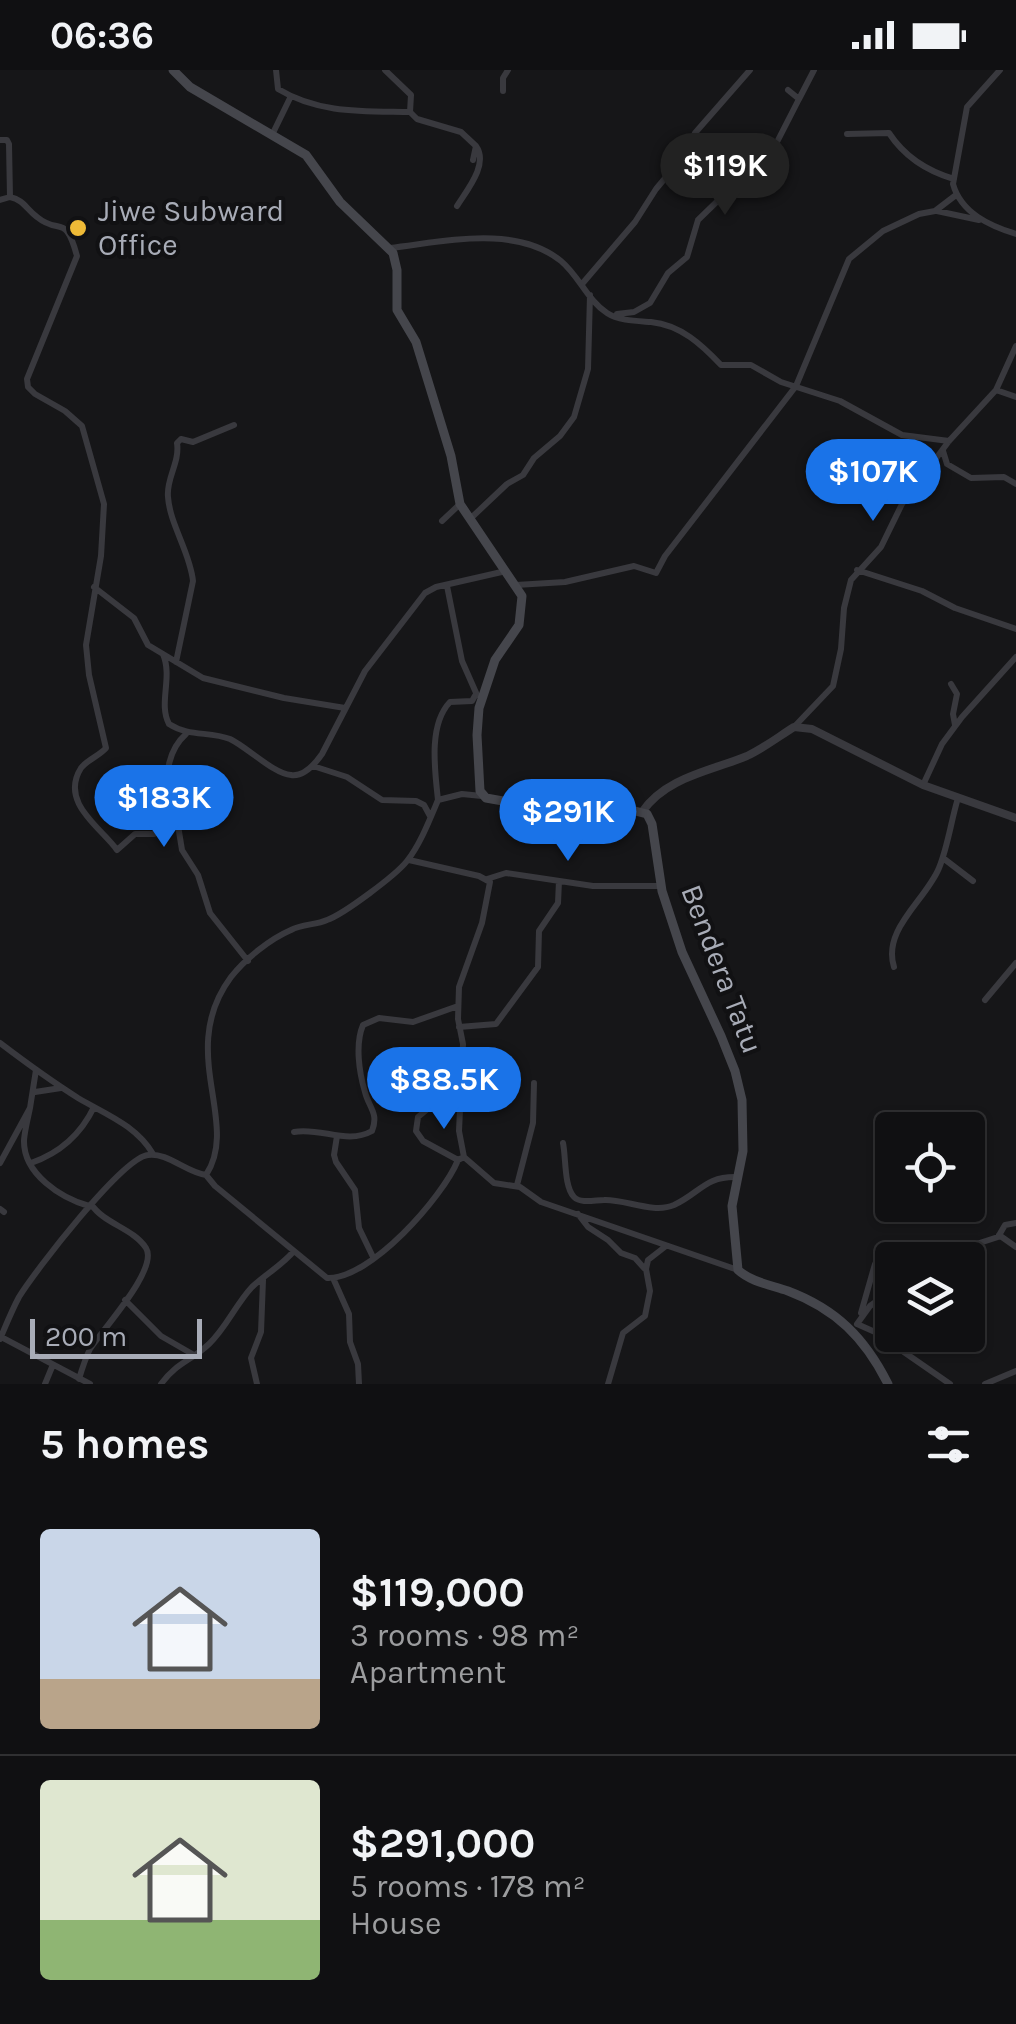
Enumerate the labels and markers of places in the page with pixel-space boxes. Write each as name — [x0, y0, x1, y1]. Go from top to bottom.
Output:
pin: $119K — [655, 133, 795, 218]
place label: Jiwe Subward Office — [98, 193, 284, 263]
marker: Jiwe Subward Office — [67, 217, 89, 239]
pin: $107K — [803, 439, 943, 524]
pin: $183K — [94, 765, 234, 850]
pin: $291K — [498, 779, 638, 864]
pin: $88.5K — [363, 1047, 525, 1132]

